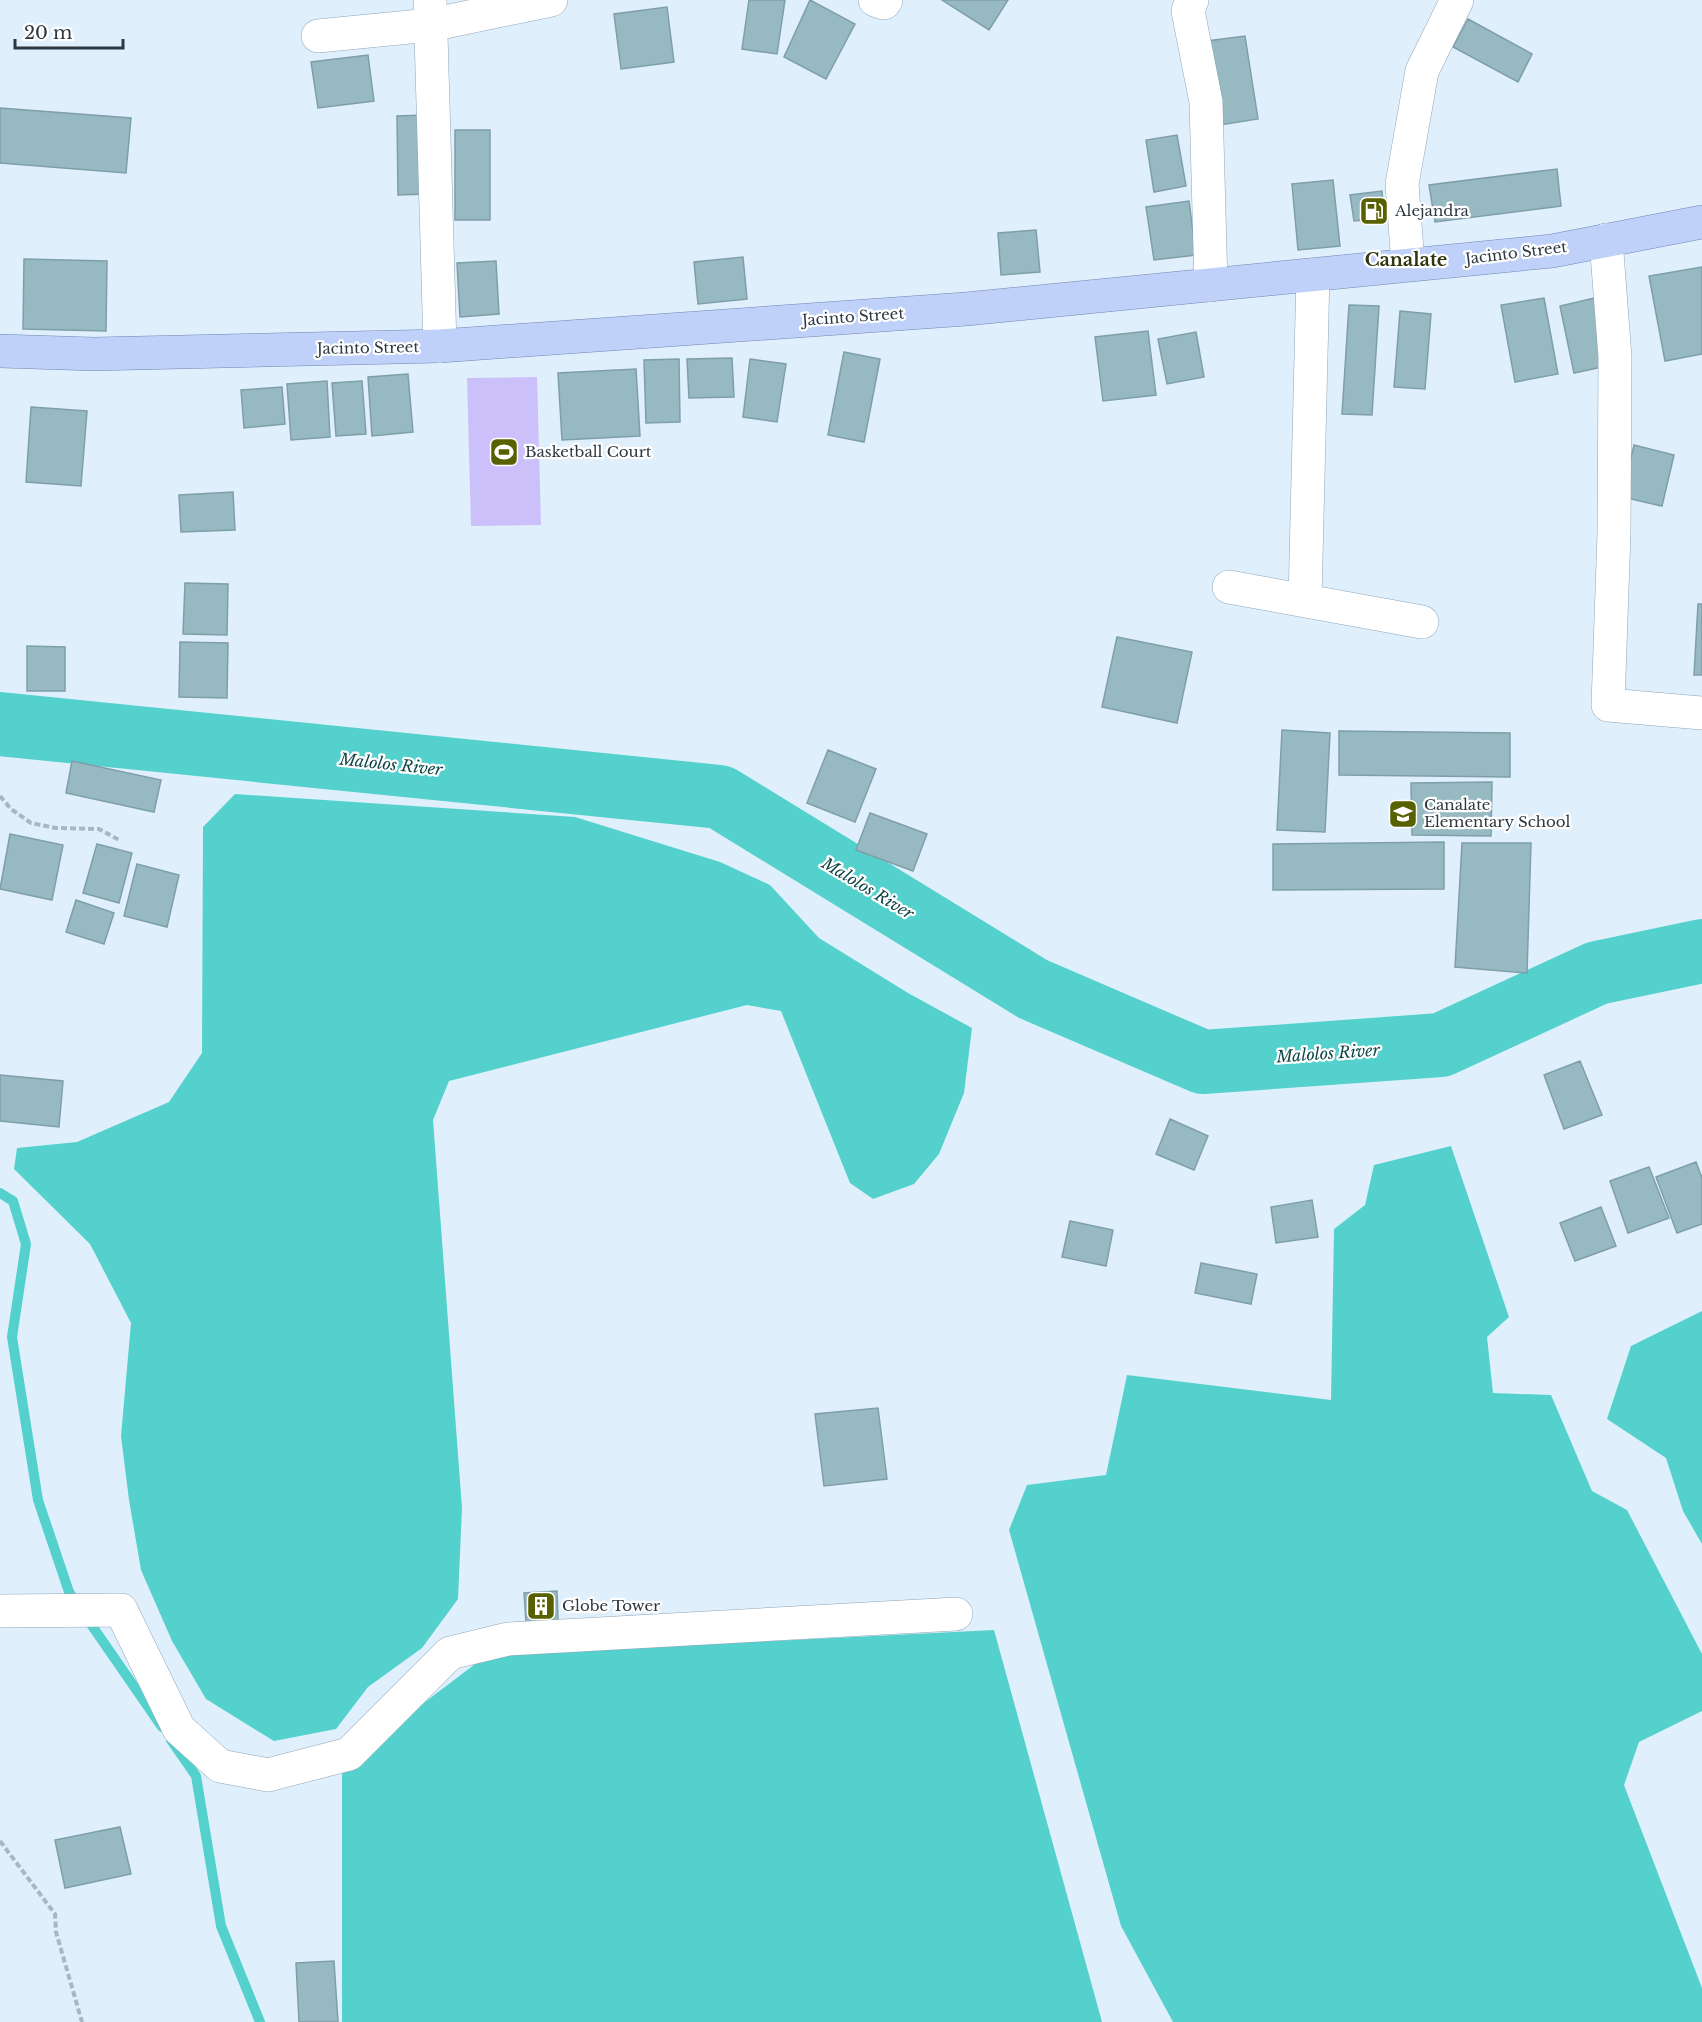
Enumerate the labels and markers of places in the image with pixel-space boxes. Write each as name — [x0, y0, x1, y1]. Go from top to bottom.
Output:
fuel station icon: Alejandra — [1358, 195, 1390, 227]
place label: Alejandra — [1394, 201, 1470, 220]
sports icon: Basketball Court — [488, 436, 520, 468]
place label: Basketball Court — [525, 442, 652, 461]
place label: Canalate Elementary School — [1424, 795, 1571, 831]
school or university icon: Canalate Elementary School — [1387, 798, 1419, 830]
building icon: Globe Tower — [525, 1590, 557, 1622]
place label: Globe Tower — [562, 1596, 661, 1615]

